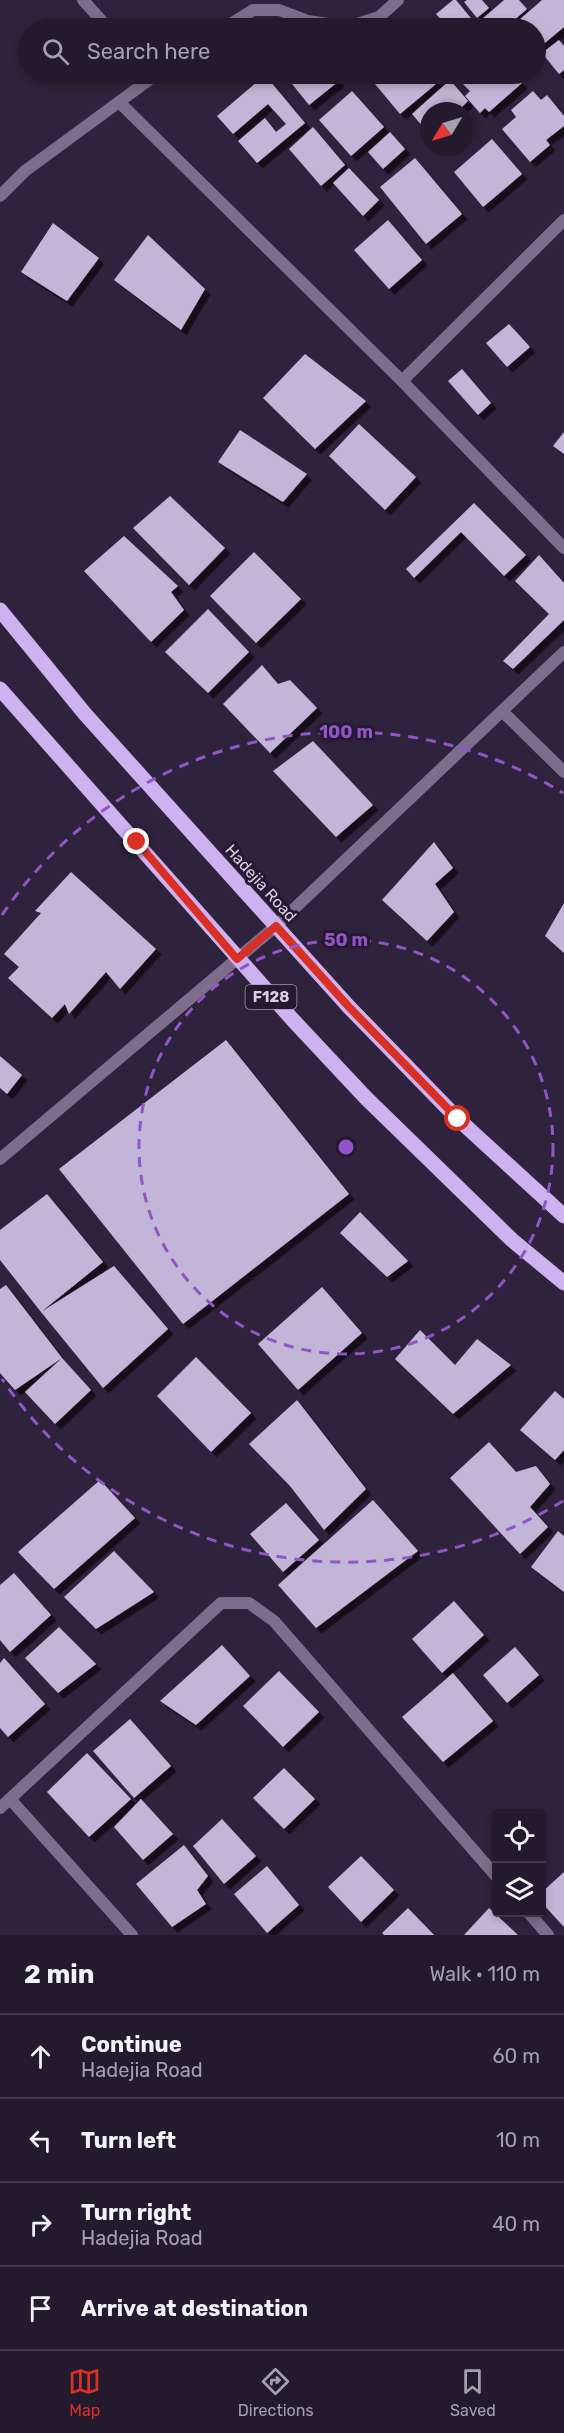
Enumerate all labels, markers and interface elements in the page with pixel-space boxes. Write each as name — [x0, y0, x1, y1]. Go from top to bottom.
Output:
search box — [18, 18, 546, 84]
icon: search — [39, 35, 72, 68]
text: Search here — [87, 38, 210, 65]
north arrow — [420, 102, 474, 156]
text: 100 m — [319, 721, 373, 743]
route end — [123, 828, 149, 854]
street label: Hadejia Road — [221, 840, 301, 926]
text: 50 m — [324, 929, 368, 951]
road number: F128 — [246, 985, 296, 1009]
route start — [444, 1105, 470, 1131]
centre of rings — [336, 1137, 356, 1157]
map controls — [492, 1809, 546, 1917]
button: locate — [492, 1809, 546, 1863]
button: layers — [492, 1863, 546, 1917]
text: 2 min — [24, 1959, 94, 1990]
text: Walk · 110 m — [429, 1962, 540, 1986]
text: Continue — [81, 2031, 182, 2058]
icon: ahead — [24, 2040, 57, 2073]
text: 60 m — [493, 2044, 540, 2068]
text: Hadejia Road — [81, 2058, 203, 2082]
icon: left — [24, 2124, 57, 2157]
text: Turn left — [81, 2127, 176, 2154]
text: 10 m — [496, 2128, 540, 2152]
text: Turn right — [81, 2199, 191, 2226]
icon: right — [24, 2208, 57, 2241]
text: 40 m — [492, 2212, 540, 2236]
text: Hadejia Road — [81, 2226, 203, 2250]
icon: arrive — [24, 2292, 57, 2325]
text: Arrive at destination — [81, 2295, 308, 2322]
tab: Map — [68, 2365, 101, 2420]
tab: Directions — [238, 2365, 314, 2420]
tab: Saved — [450, 2365, 496, 2420]

